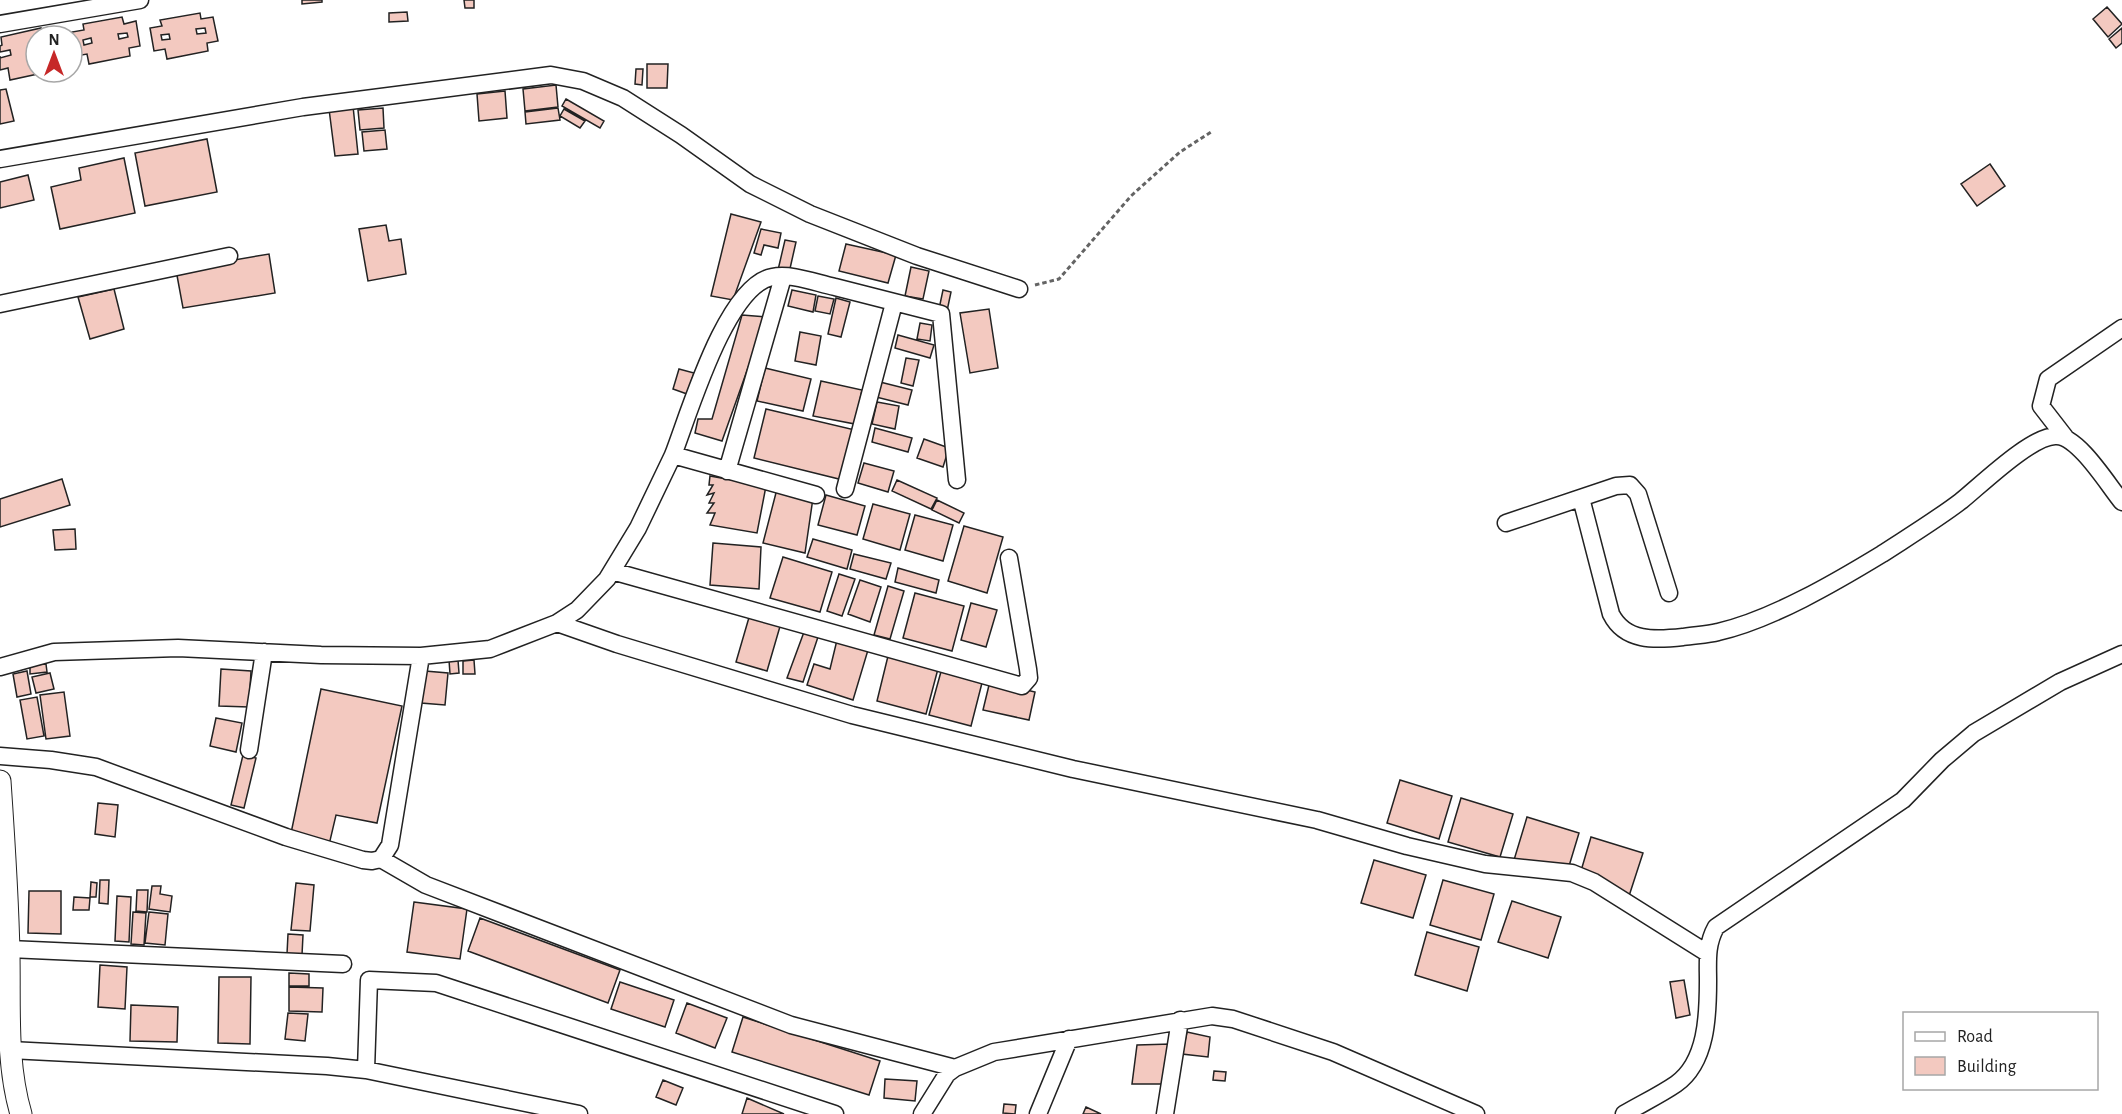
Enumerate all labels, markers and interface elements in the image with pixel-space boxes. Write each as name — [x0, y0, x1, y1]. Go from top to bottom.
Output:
north arrow — [24, 24, 84, 84]
text: N — [48, 32, 60, 48]
legend — [1903, 1012, 2098, 1090]
text: Road — [1957, 1028, 1993, 1046]
text: Building — [1957, 1058, 2017, 1076]

